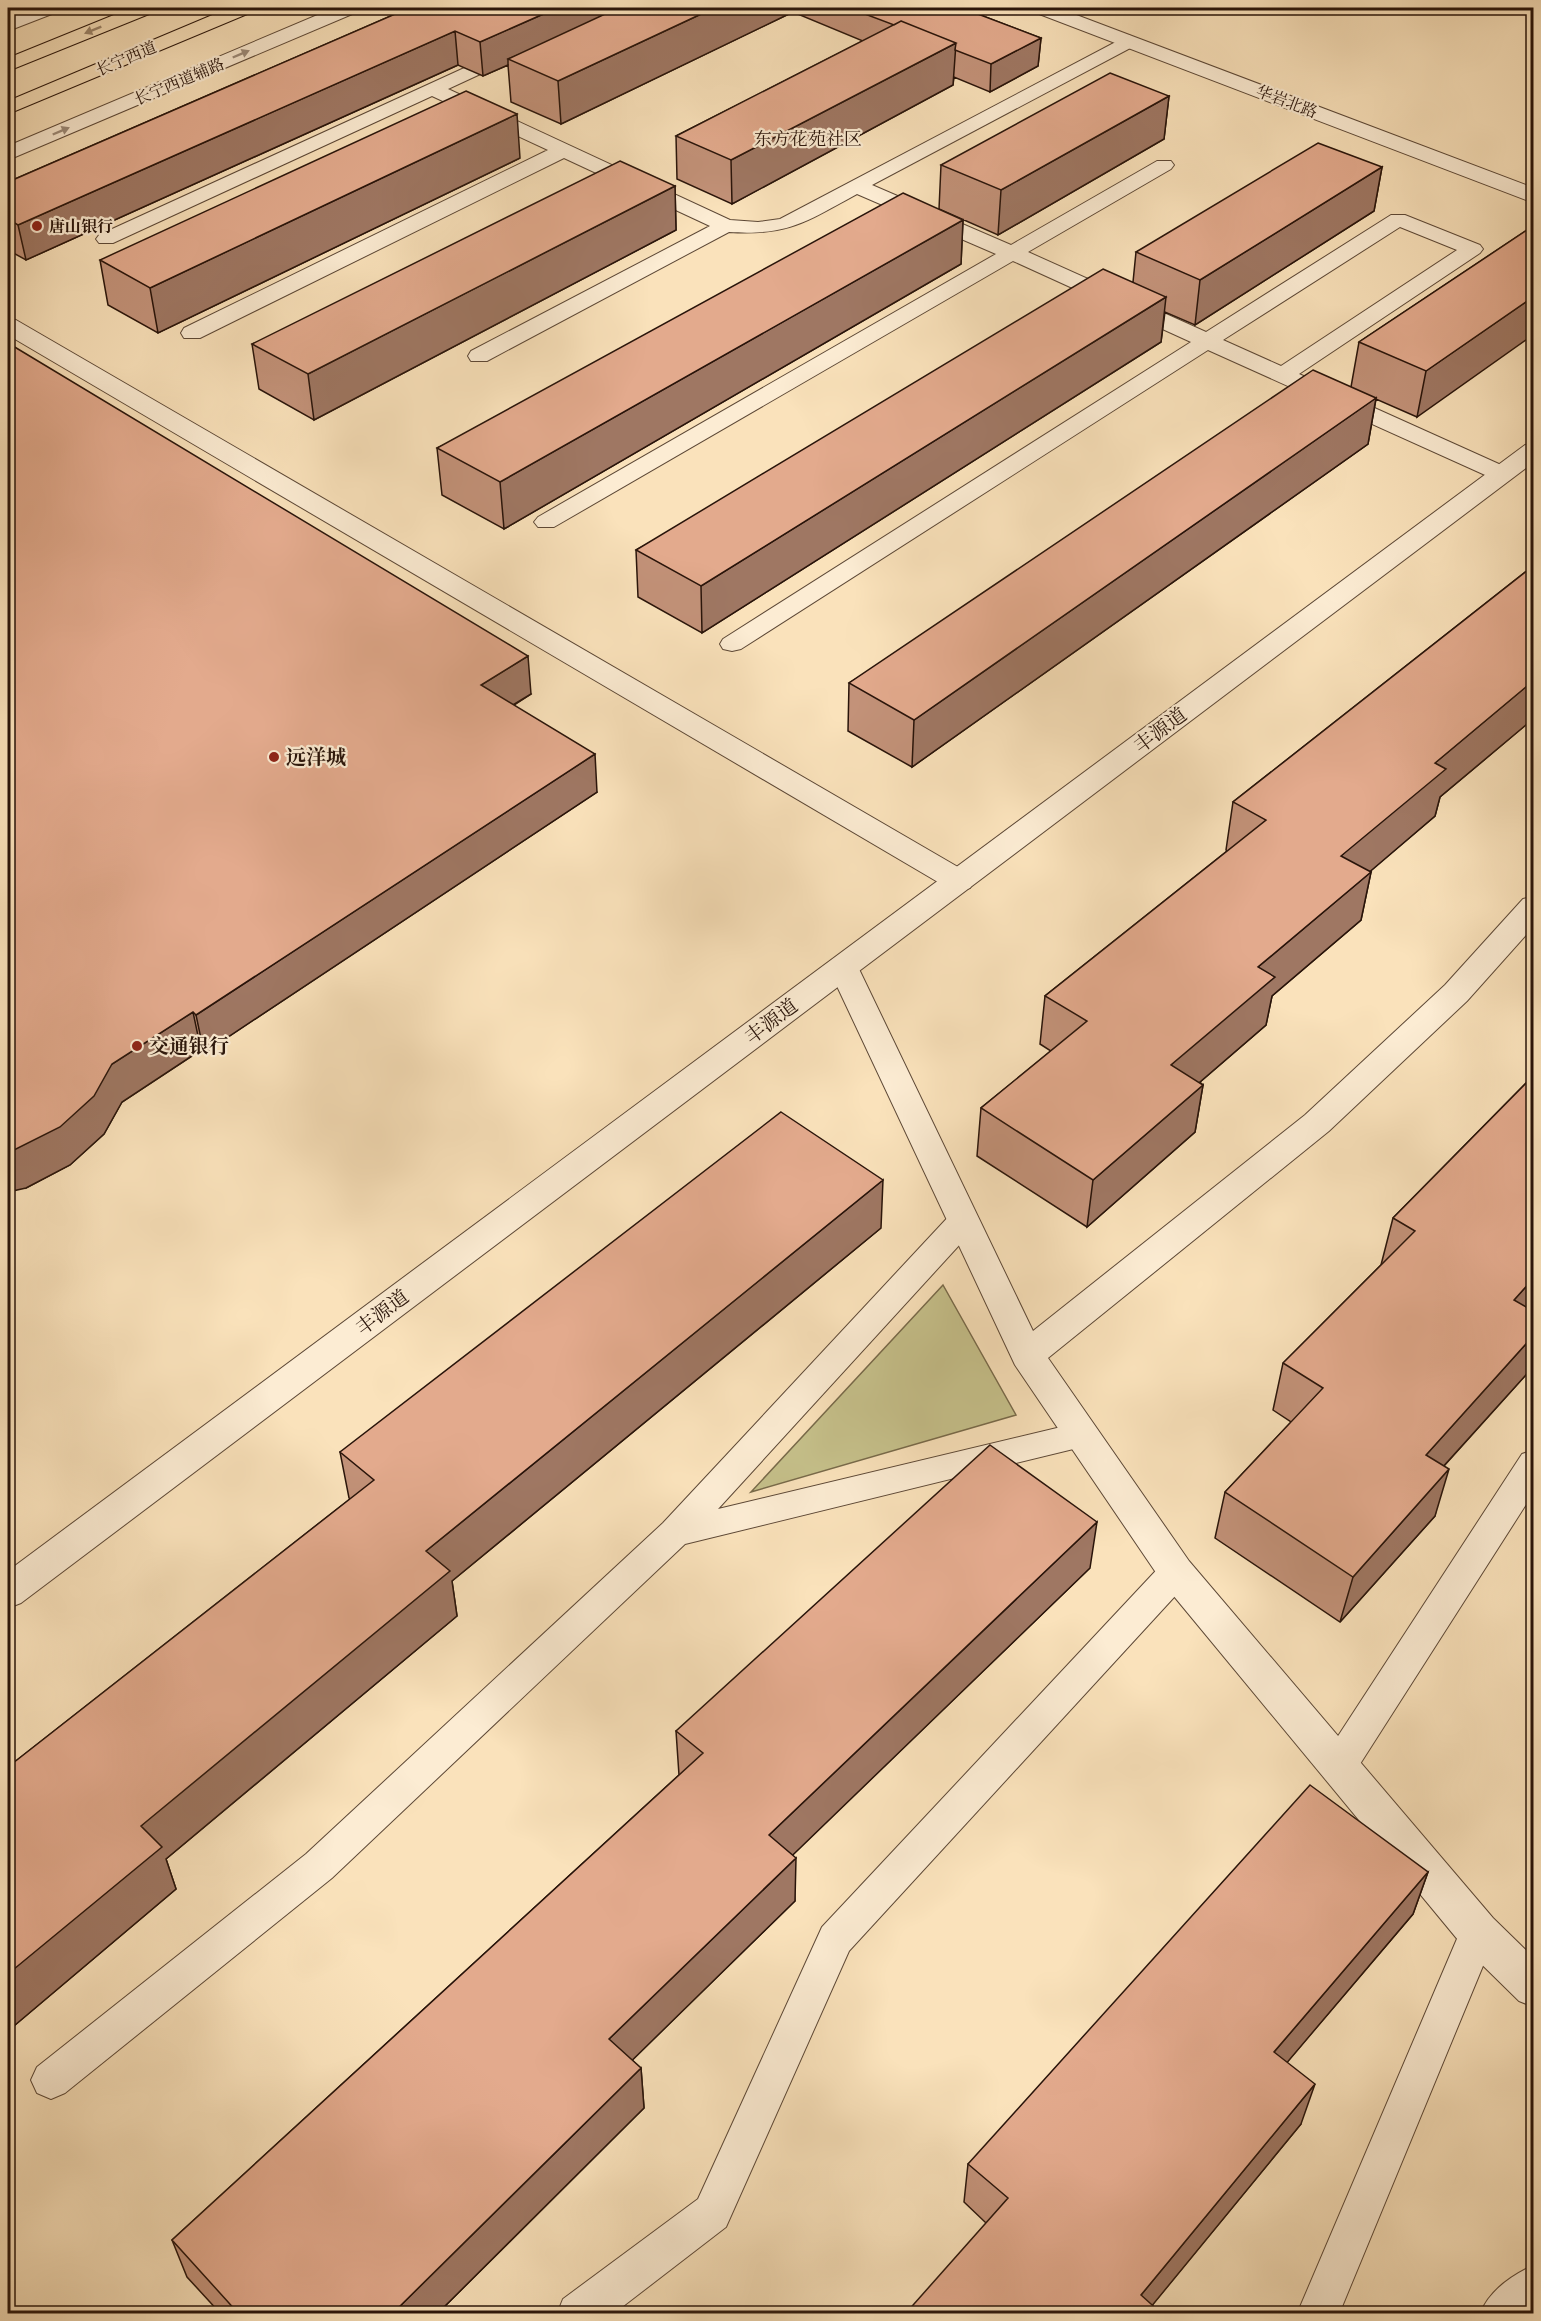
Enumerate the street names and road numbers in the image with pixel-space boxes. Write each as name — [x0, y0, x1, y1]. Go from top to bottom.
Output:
street label: 长宁西道 — [93, 36, 159, 80]
street label: 长宁西道辅路 — [131, 53, 227, 109]
street label: 华岩北路 — [1254, 80, 1320, 122]
street label: 丰源道 — [1129, 702, 1191, 758]
street label: 丰源道 — [740, 993, 802, 1049]
street label: 丰源道 — [351, 1284, 413, 1340]

